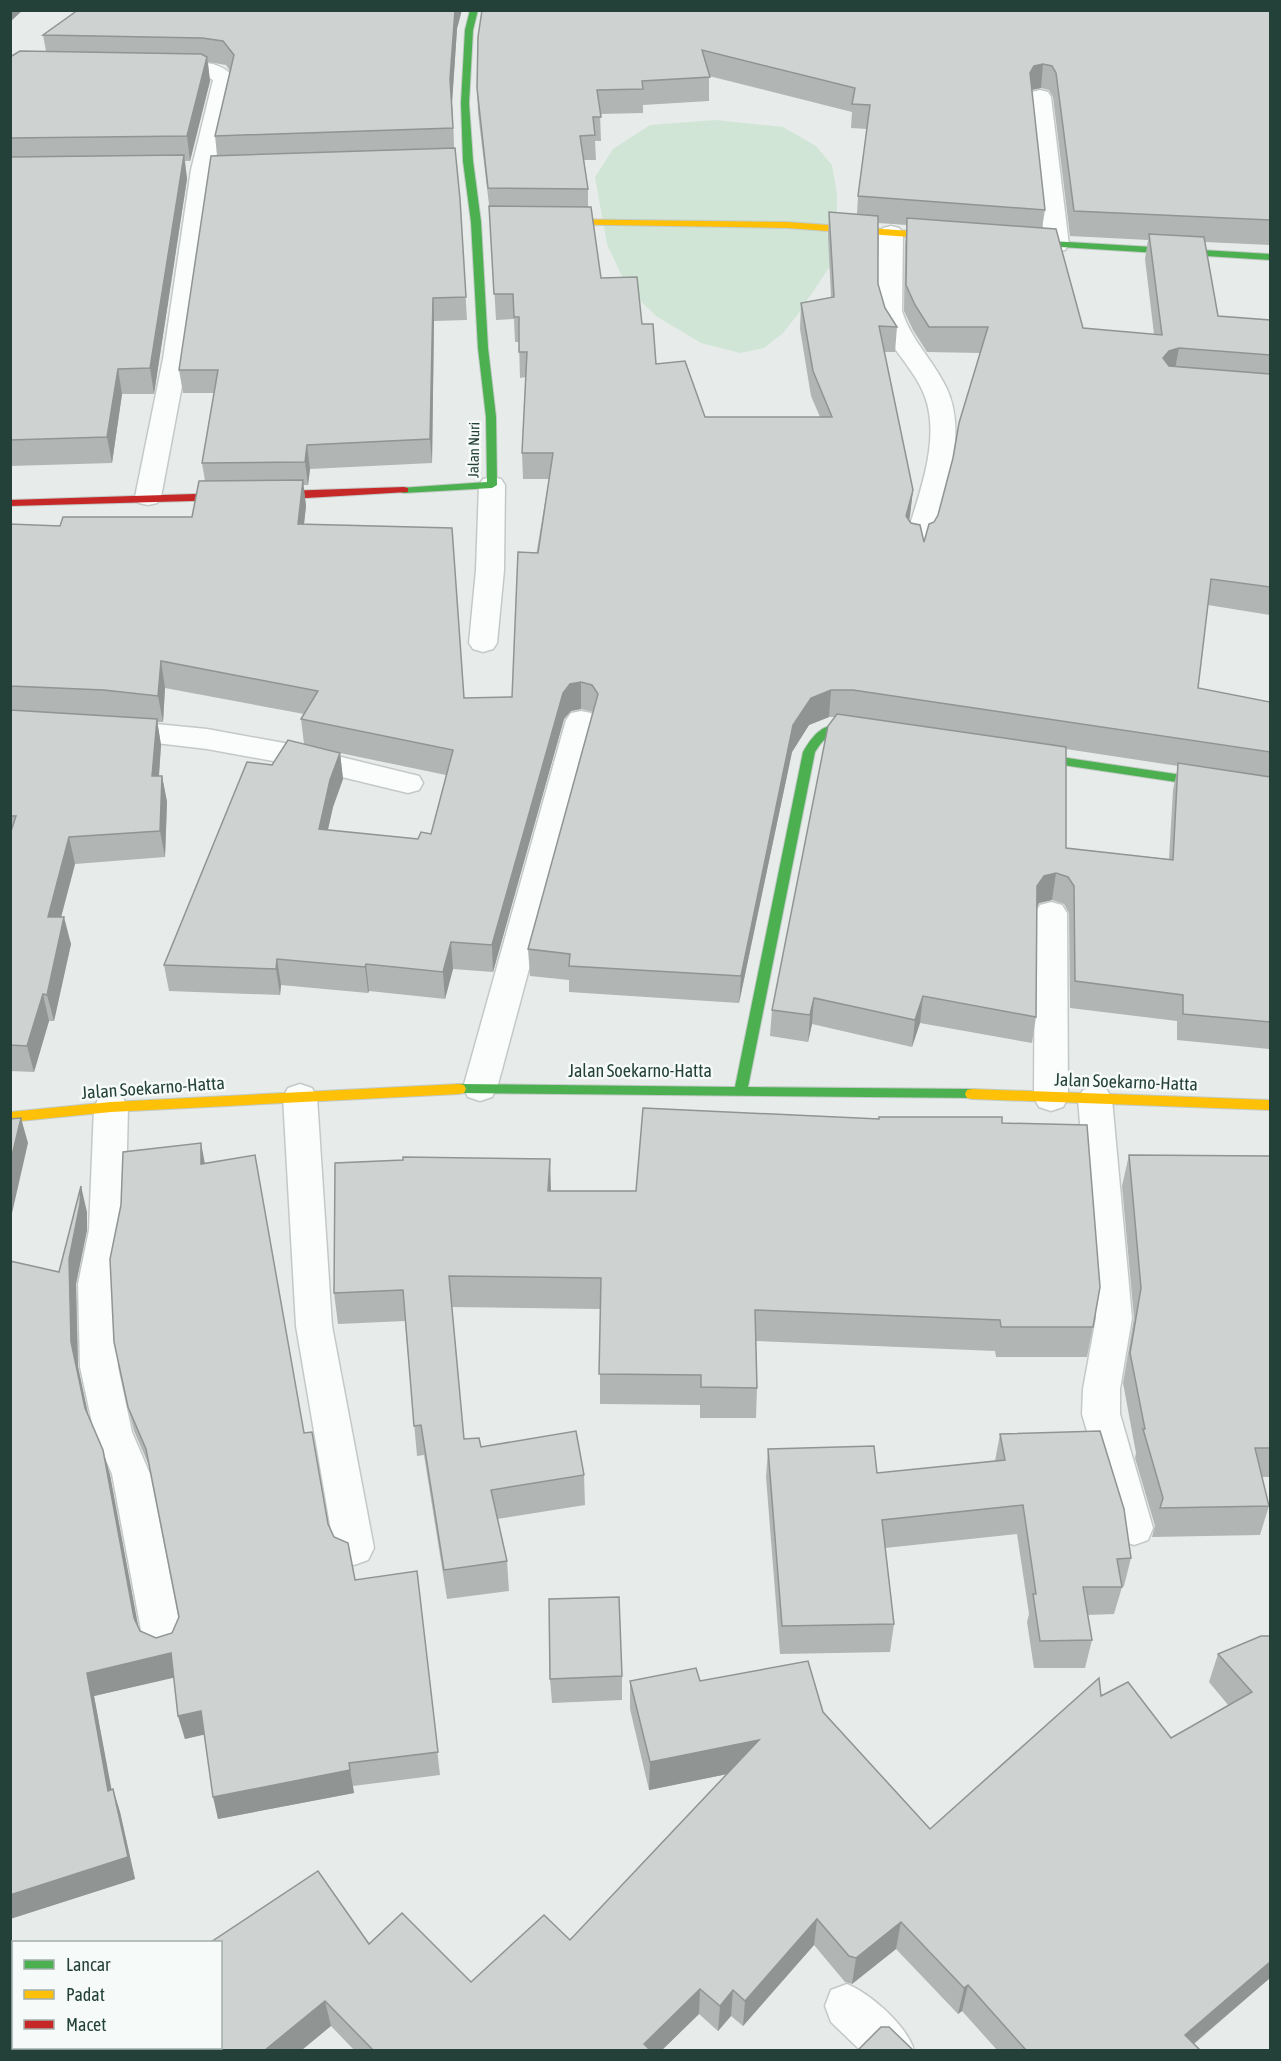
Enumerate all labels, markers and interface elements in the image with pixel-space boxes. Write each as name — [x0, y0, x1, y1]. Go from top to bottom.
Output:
street label: Jalan Nuri — [465, 422, 482, 478]
street label: Jalan Soekarno-Hatta — [568, 1060, 712, 1081]
street label: Jalan Soekarno-Hatta — [1054, 1069, 1198, 1094]
street label: Jalan Soekarno-Hatta — [81, 1072, 225, 1103]
legend — [12, 1941, 222, 2049]
text: Lancar — [66, 1954, 111, 1975]
text: Padat — [66, 1984, 105, 2005]
text: Macet — [66, 2014, 106, 2035]

